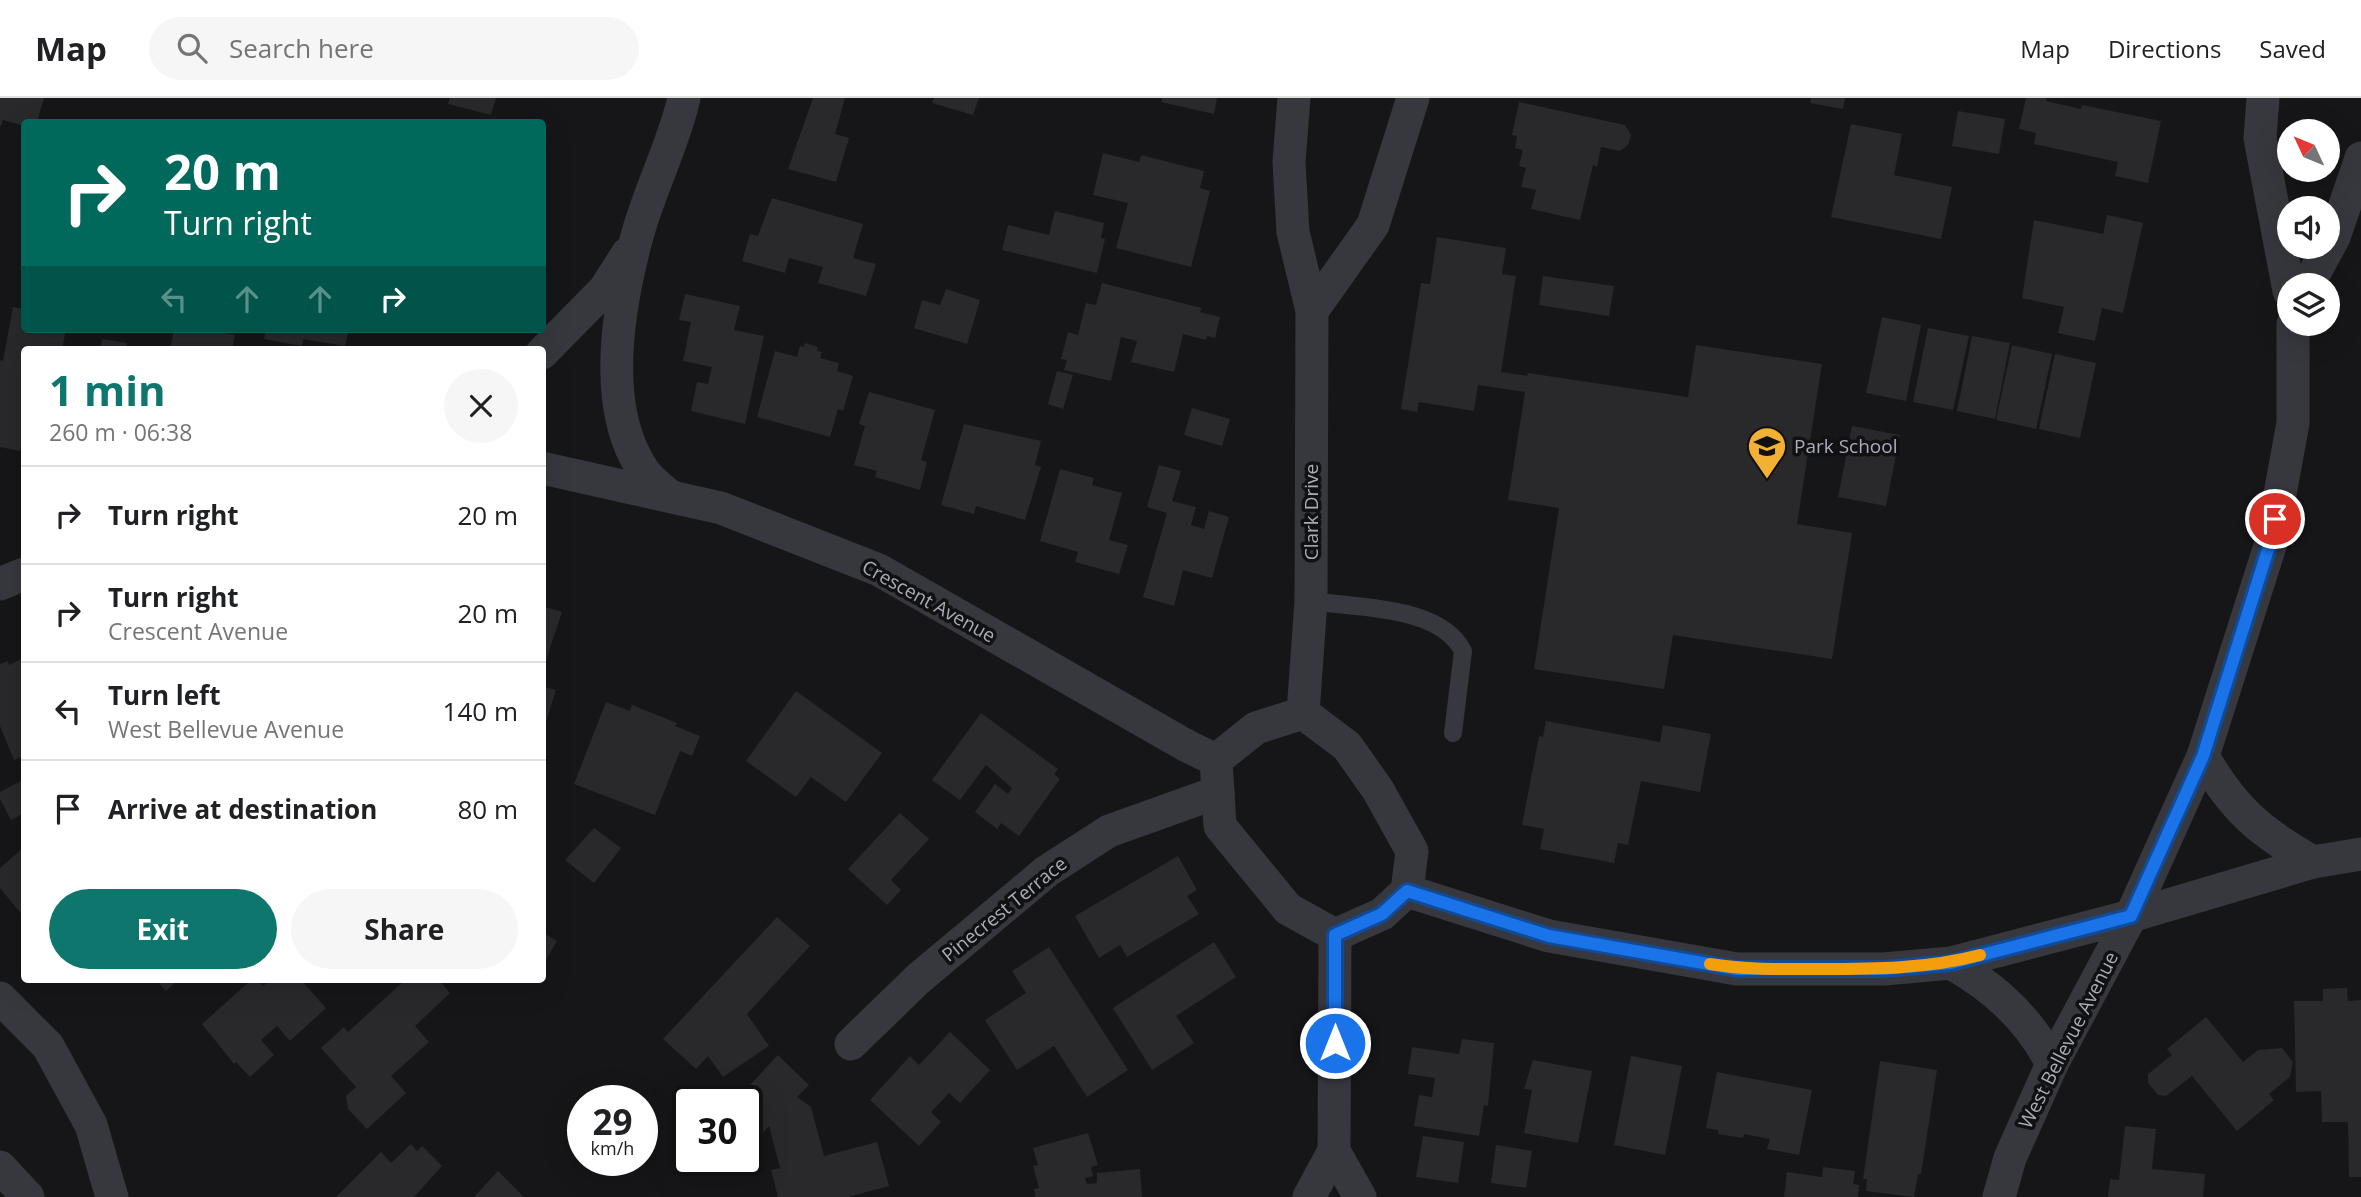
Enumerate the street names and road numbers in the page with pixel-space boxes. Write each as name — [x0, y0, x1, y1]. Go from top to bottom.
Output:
street label: Clark Drive — [1298, 464, 1324, 560]
street label: Crescent Avenue — [858, 554, 1000, 648]
street label: Pinecrest Terrace — [936, 850, 1072, 968]
street label: West Bellevue Avenue — [2012, 947, 2124, 1133]

